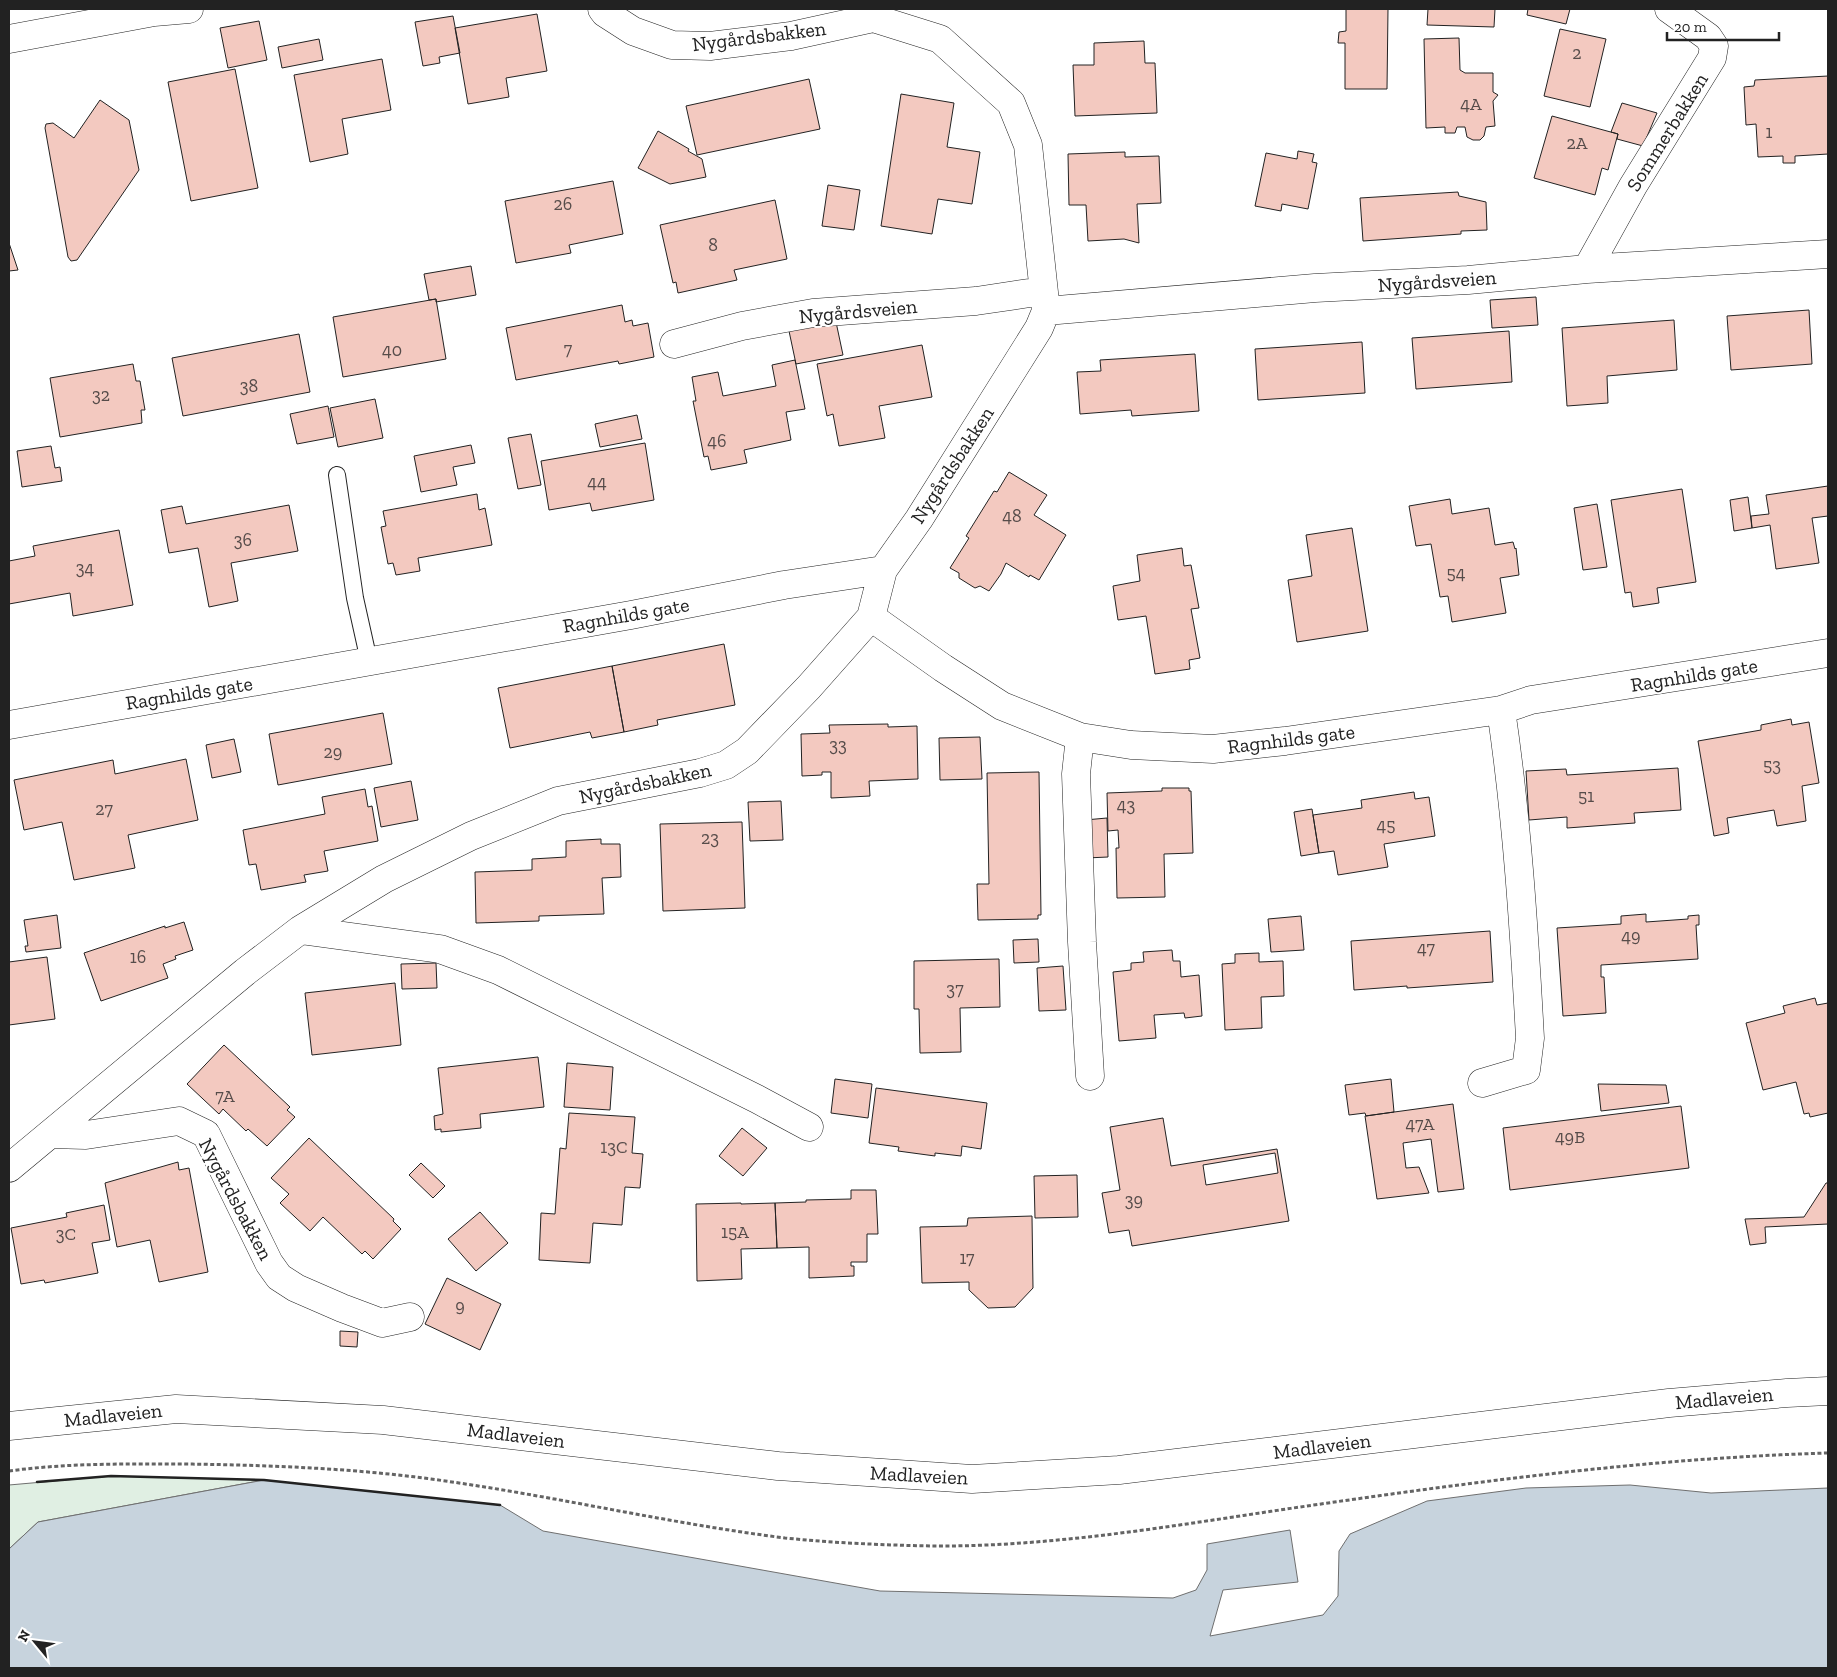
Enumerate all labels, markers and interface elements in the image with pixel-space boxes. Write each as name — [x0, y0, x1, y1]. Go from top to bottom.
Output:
scale bar — [1667, 10, 1780, 42]
street label: Nygårdsbakken — [691, 16, 828, 56]
text: 20 m — [1674, 18, 1707, 36]
house number: 2 — [1572, 42, 1582, 64]
street label: Sommerbakken — [1621, 68, 1713, 196]
house number: 4A — [1460, 93, 1482, 115]
house number: 1 — [1766, 121, 1773, 143]
house number: 2A — [1567, 132, 1588, 154]
house number: 26 — [554, 193, 572, 215]
house number: 8 — [708, 234, 718, 256]
street label: Nygårdsveien — [1377, 265, 1497, 297]
street label: Nygårdsveien — [798, 294, 919, 328]
house number: 7 — [564, 338, 573, 360]
house number: 40 — [382, 339, 402, 361]
house number: 38 — [240, 375, 258, 397]
house number: 32 — [92, 384, 110, 406]
street label: Nygårdsbakken — [905, 402, 999, 528]
house number: 46 — [707, 430, 727, 452]
house number: 44 — [587, 471, 607, 493]
house number: 48 — [1002, 505, 1022, 527]
house number: 36 — [234, 529, 252, 551]
house number: 34 — [76, 557, 95, 579]
house number: 54 — [1447, 562, 1466, 584]
street label: Ragnhilds gate — [561, 592, 691, 638]
street label: Ragnhilds gate — [1629, 653, 1759, 697]
street label: Ragnhilds gate — [124, 671, 254, 715]
street label: Ragnhilds gate — [1226, 719, 1356, 759]
house number: 33 — [829, 734, 847, 756]
house number: 29 — [324, 741, 342, 763]
house number: 53 — [1763, 754, 1781, 776]
street label: Nygårdsbakken — [577, 757, 714, 809]
house number: 51 — [1578, 785, 1594, 807]
house number: 43 — [1117, 794, 1135, 816]
house number: 27 — [95, 798, 113, 820]
house number: 45 — [1377, 814, 1395, 836]
house number: 23 — [701, 827, 719, 849]
house number: 49 — [1621, 925, 1641, 947]
house number: 47 — [1417, 937, 1435, 959]
house number: 16 — [130, 946, 146, 968]
house number: 37 — [946, 978, 964, 1000]
house number: 7A — [215, 1085, 235, 1107]
house number: 47A — [1406, 1113, 1435, 1135]
house number: 49B — [1555, 1126, 1585, 1148]
street label: Nygårdsbakken — [194, 1134, 278, 1264]
house number: 13C — [600, 1136, 628, 1158]
house number: 39 — [1125, 1189, 1143, 1211]
house number: 15A — [721, 1221, 749, 1243]
house number: 3C — [56, 1223, 76, 1245]
house number: 17 — [959, 1247, 975, 1269]
house number: 9 — [455, 1295, 465, 1317]
street label: Madlaveien — [1674, 1382, 1775, 1414]
street label: Madlaveien — [63, 1398, 164, 1432]
street label: Madlaveien — [466, 1417, 567, 1453]
street label: Madlaveien — [1272, 1428, 1373, 1464]
street label: Madlaveien — [869, 1460, 969, 1490]
north arrow — [10, 1617, 60, 1667]
text: N — [14, 1627, 34, 1645]

